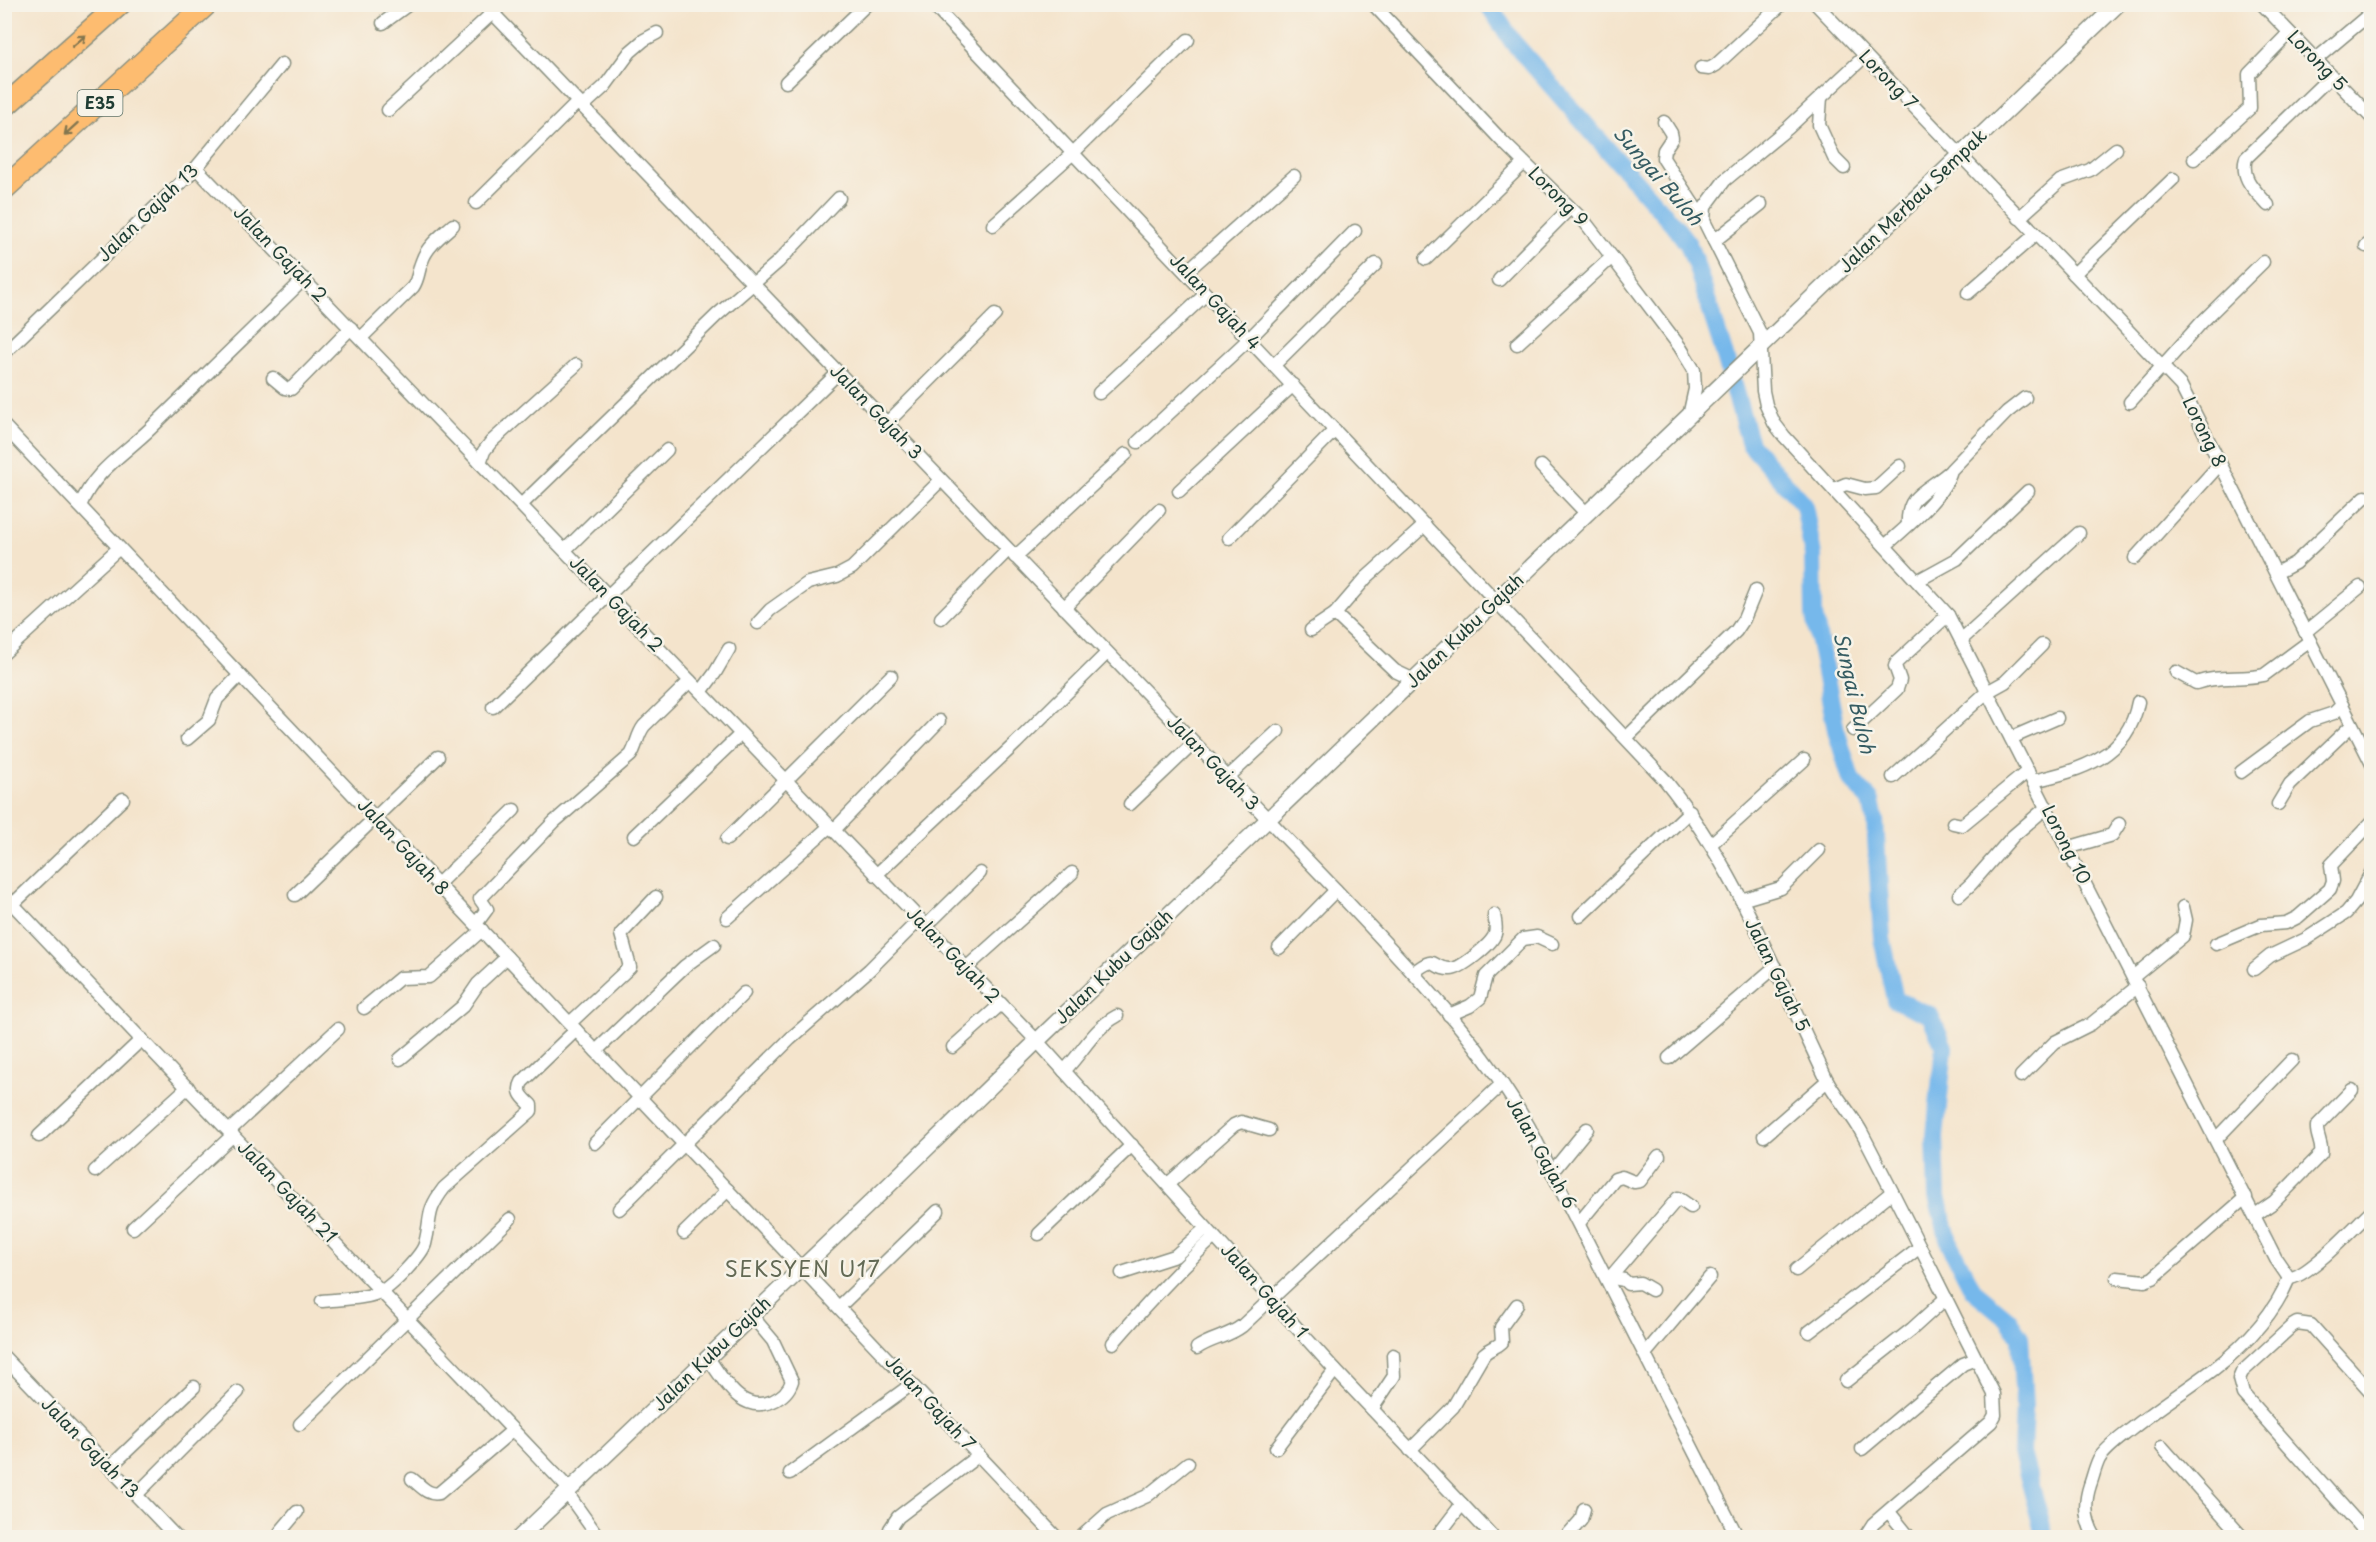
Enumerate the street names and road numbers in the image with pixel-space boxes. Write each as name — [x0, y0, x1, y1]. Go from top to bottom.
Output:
street label: Lorong 5 — [2282, 23, 2354, 97]
street label: Lorong 7 — [1853, 43, 1925, 115]
road number: E35 — [78, 90, 122, 116]
street label: Jalan Merbau Sempak — [1832, 122, 1992, 278]
street label: Jalan Gajah 13 — [90, 157, 204, 267]
street label: Lorong 9 — [1523, 160, 1595, 232]
street label: Jalan Gajah 2 — [228, 199, 334, 307]
street label: Jalan Gajah 4 — [1164, 247, 1268, 355]
street label: Jalan Gajah 3 — [824, 357, 930, 465]
street label: Lorong 8 — [2177, 391, 2234, 471]
street label: Jalan Gajah 2 — [564, 549, 670, 657]
street label: Jalan Kubu Gajah — [1399, 566, 1529, 694]
street label: Jalan Gajah 3 — [1161, 708, 1267, 816]
street label: Jalan Gajah 8 — [352, 791, 456, 901]
street label: Lorong 10 — [2036, 800, 2099, 889]
street label: Jalan Gajah 2 — [901, 900, 1007, 1008]
street label: Jalan Kubu Gajah — [1048, 902, 1178, 1030]
street label: Jalan Gajah 5 — [1739, 913, 1818, 1036]
street label: Jalan Gajah 6 — [1500, 1092, 1584, 1213]
street label: Jalan Gajah 21 — [232, 1134, 344, 1248]
street label: Jalan Gajah 1 — [1215, 1236, 1315, 1344]
street label: Jalan Kubu Gajah — [646, 1289, 776, 1417]
street label: Jalan Gajah 7 — [880, 1348, 983, 1456]
street label: Jalan Gajah 13 — [36, 1390, 146, 1504]

